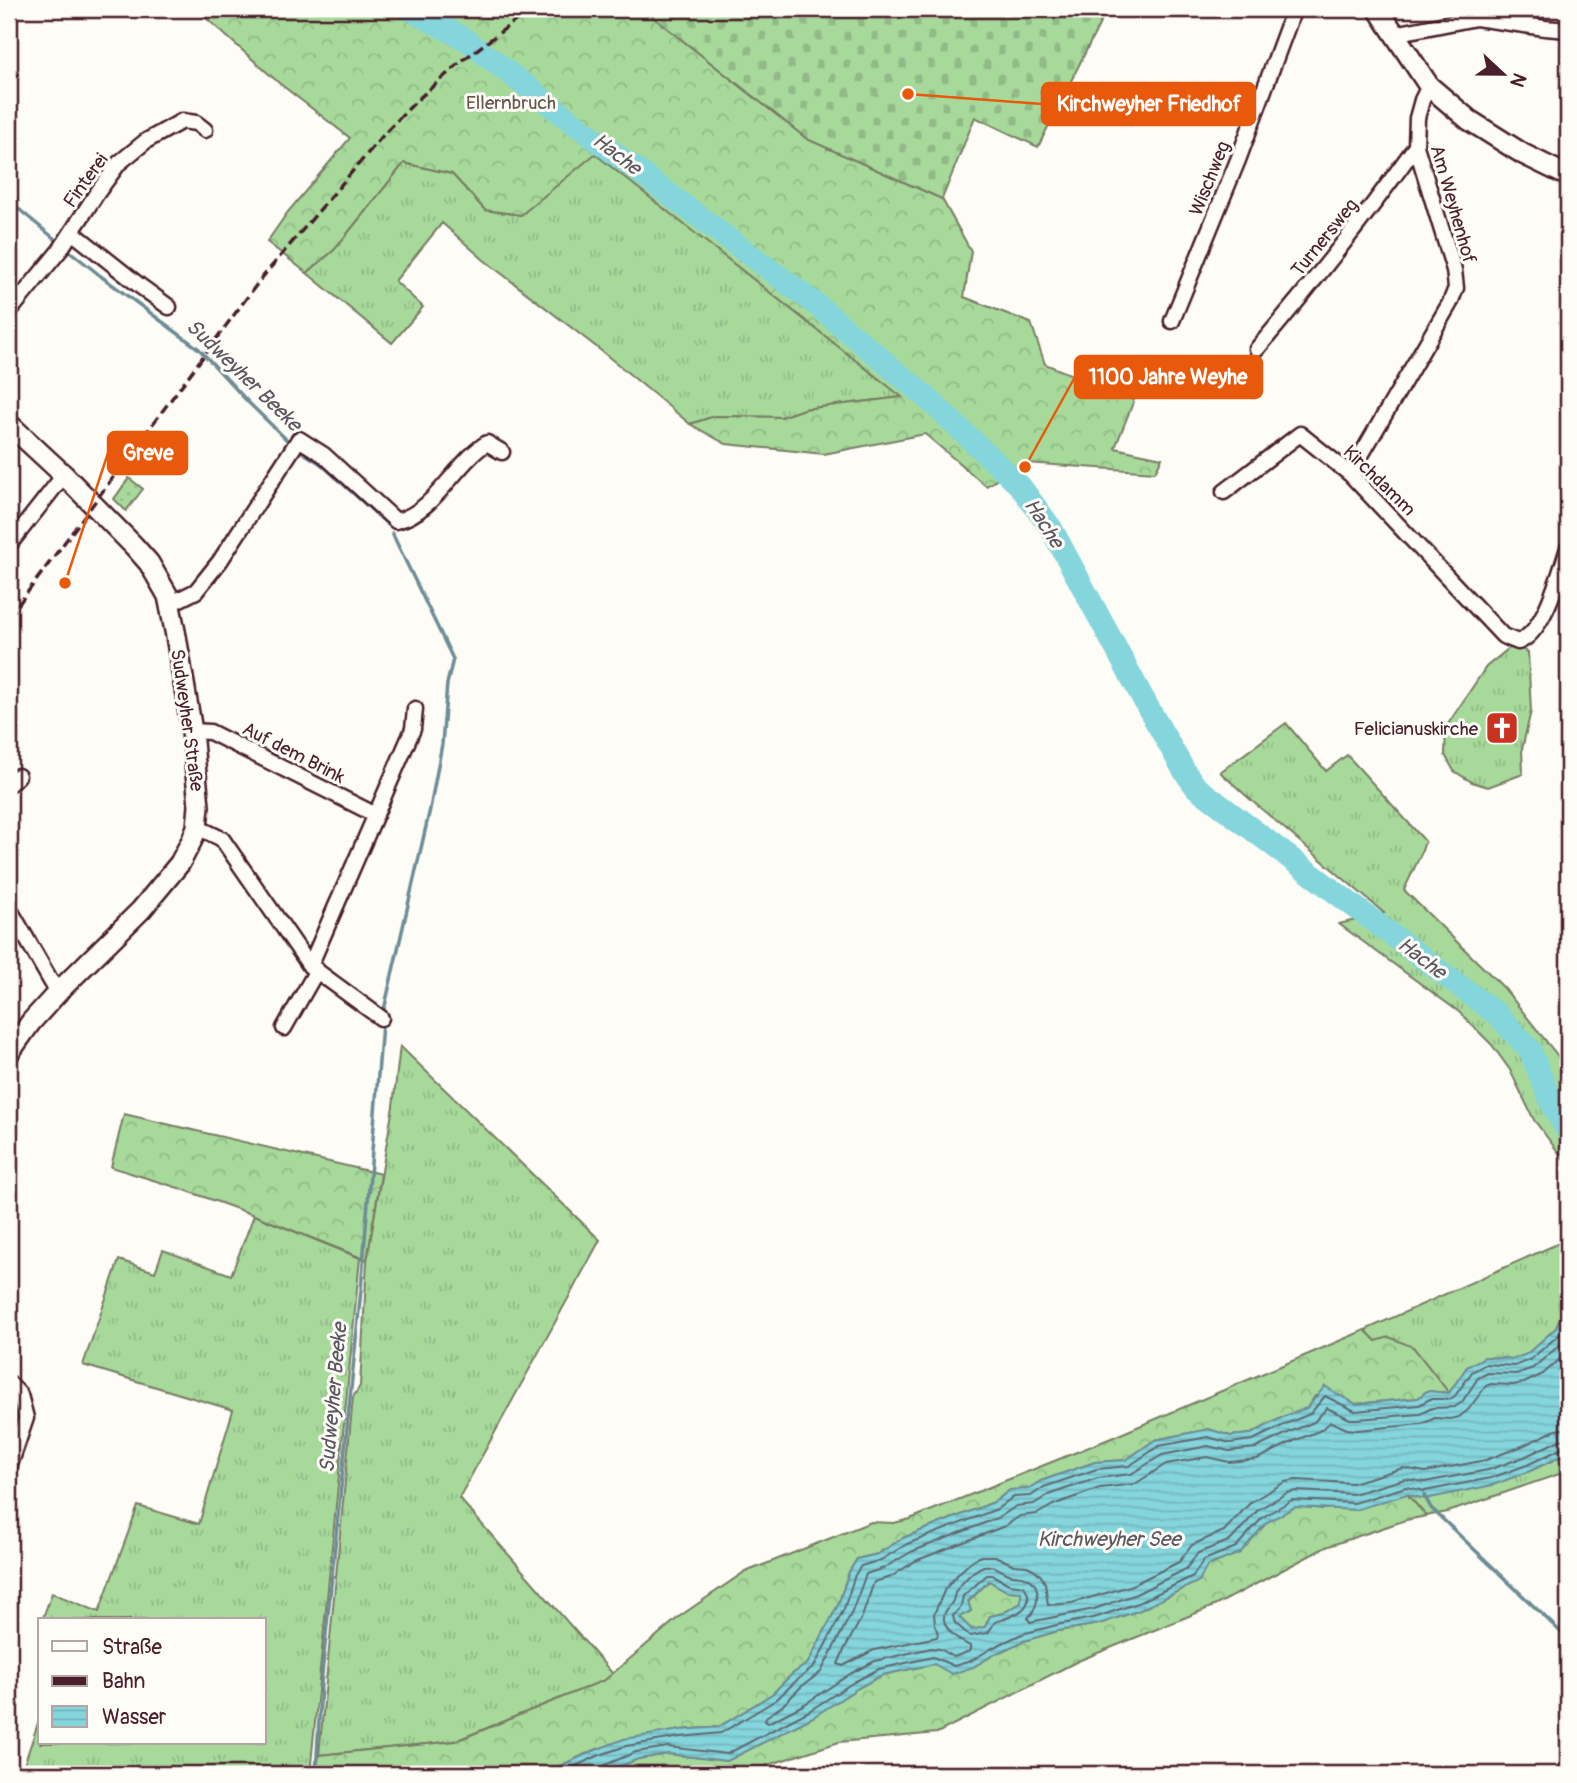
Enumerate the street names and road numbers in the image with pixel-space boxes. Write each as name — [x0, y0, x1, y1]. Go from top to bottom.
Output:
street label: Wischweg — [1184, 138, 1236, 219]
street label: Am Weyhenhof — [1425, 142, 1481, 267]
street label: Finterei — [58, 149, 114, 212]
street label: Turnersweg — [1286, 194, 1364, 282]
street label: Kirchdamm — [1338, 440, 1421, 521]
street label: Sudweyher Straße — [165, 647, 209, 793]
street label: Auf dem Brink — [238, 717, 349, 789]

